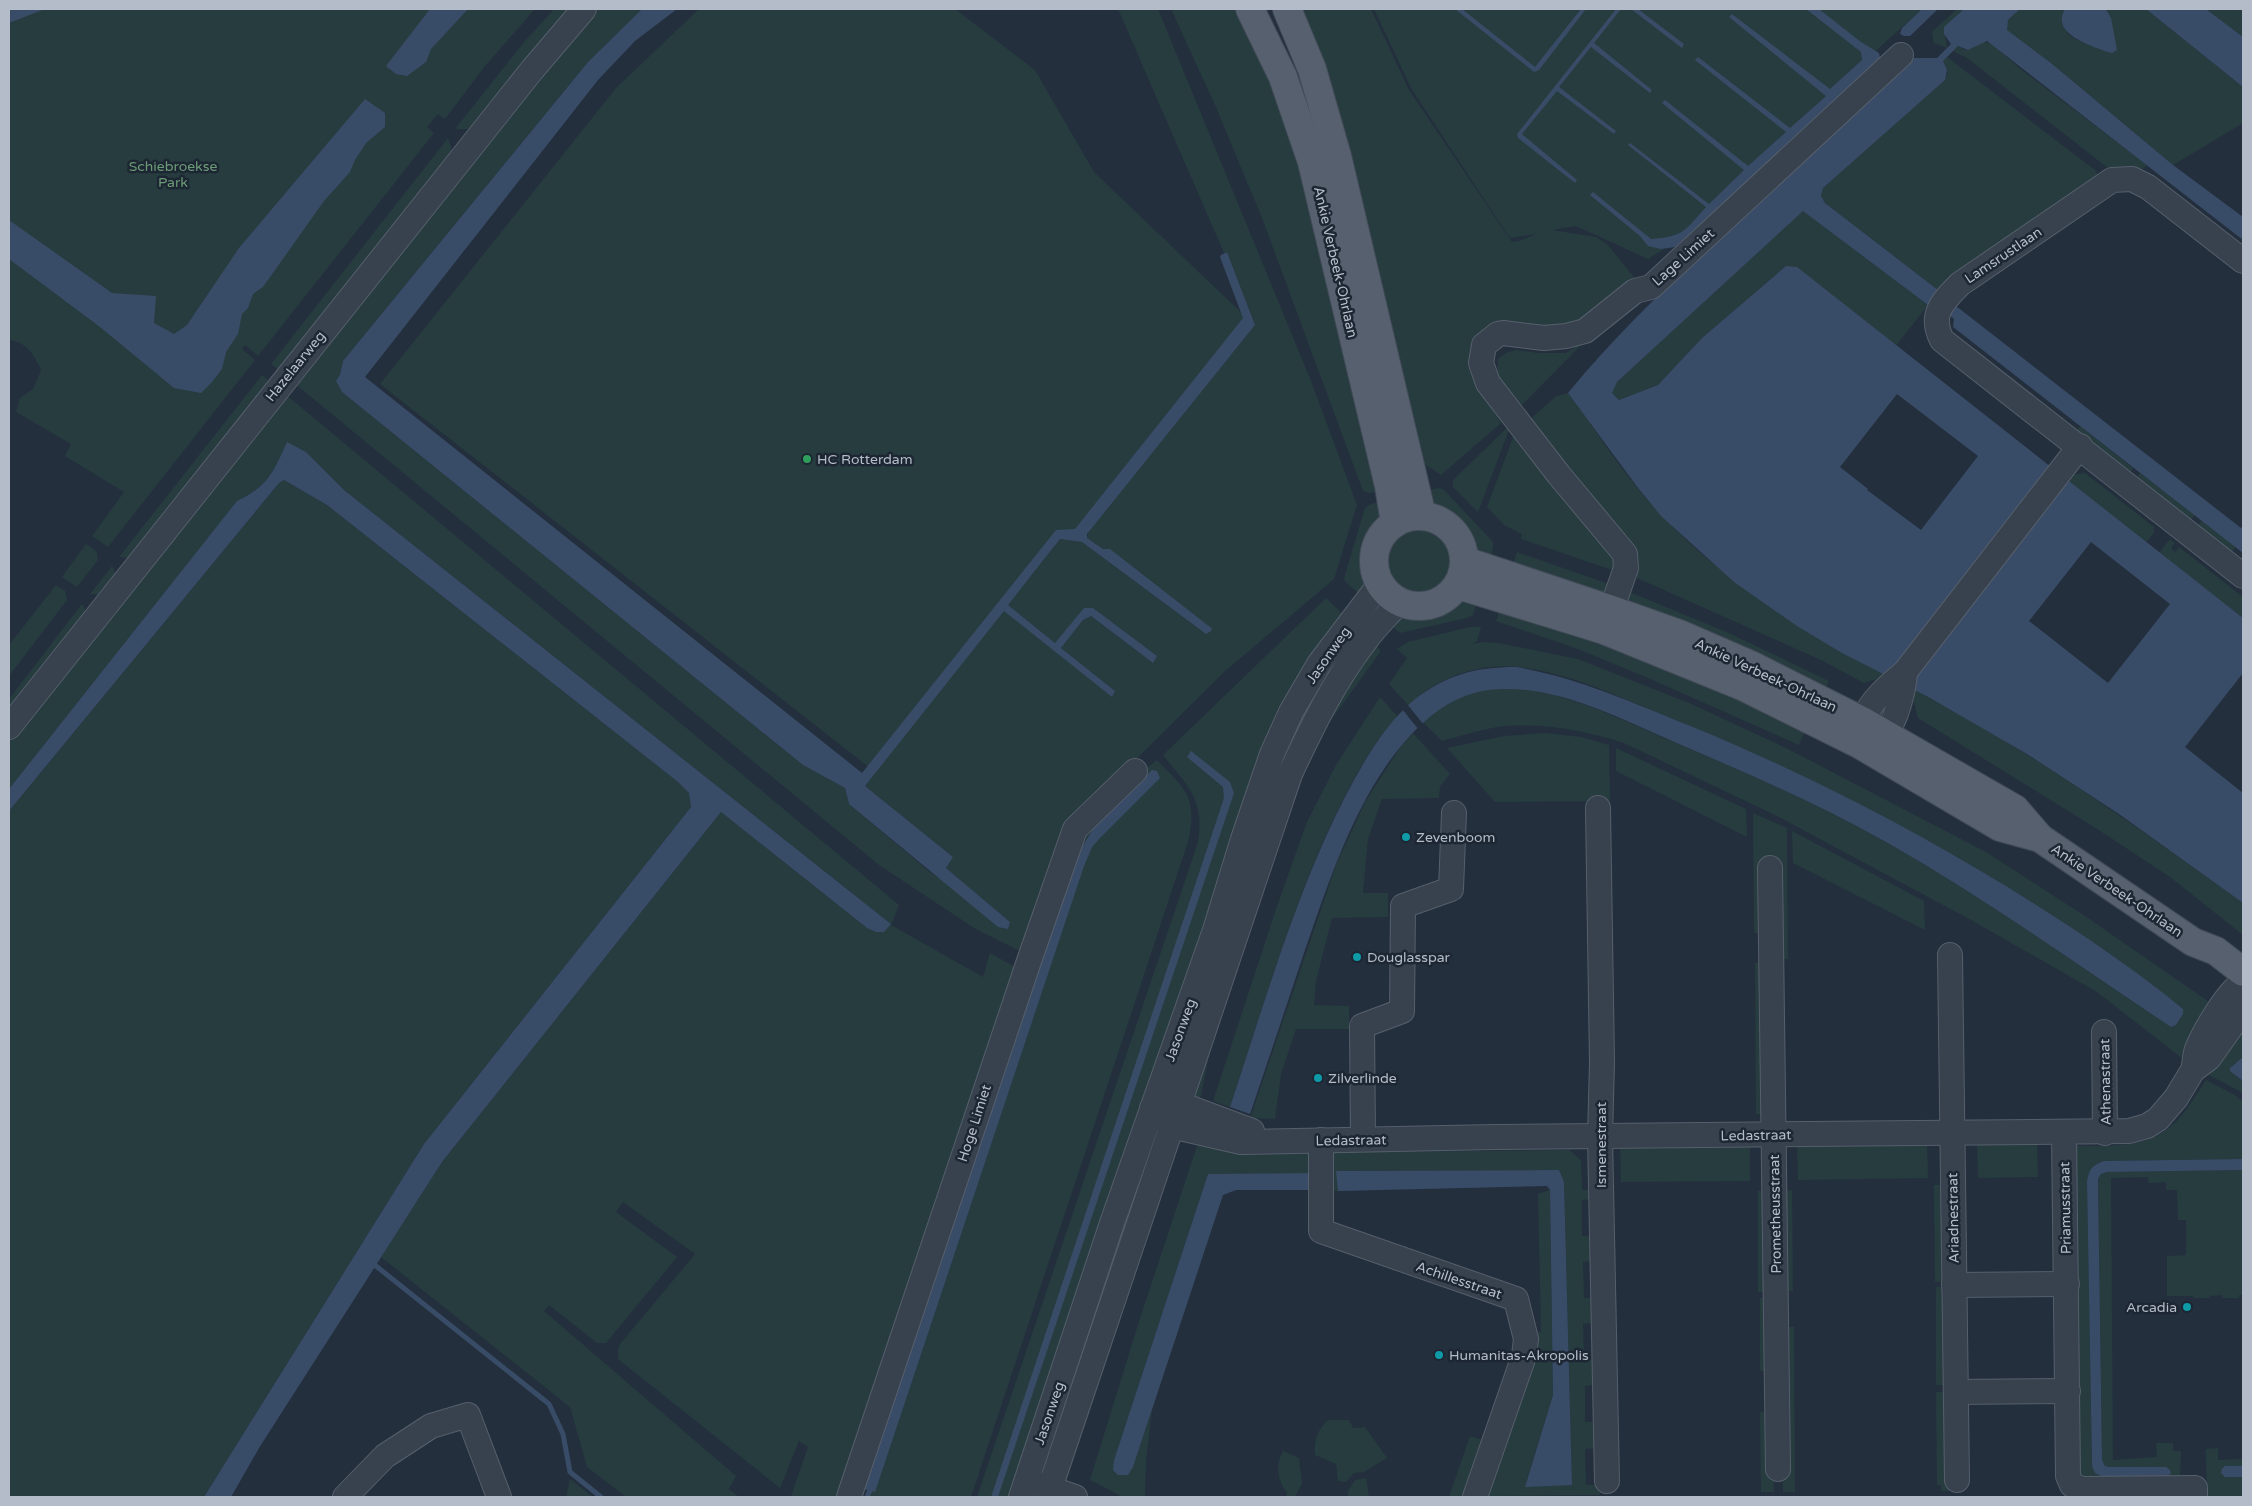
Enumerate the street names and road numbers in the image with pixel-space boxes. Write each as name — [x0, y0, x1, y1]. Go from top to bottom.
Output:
street label: Ankie Verbeek-Ohrlaan — [1310, 185, 1361, 339]
street label: Lamsrustlaan — [1962, 223, 2045, 287]
street label: Lage Limiet — [1649, 225, 1718, 290]
street label: Hazelaarweg — [262, 328, 329, 405]
street label: Jasonweg — [1303, 623, 1354, 687]
street label: Ankie Verbeek-Ohrlaan — [1692, 635, 1839, 716]
street label: Ankie Verbeek-Ohrlaan — [2048, 840, 2186, 941]
street label: Jasonweg — [1161, 996, 1200, 1064]
street label: Athenastraat — [2096, 1038, 2115, 1125]
street label: Hoge Limiet — [954, 1082, 995, 1164]
street label: Ismenestraat — [1593, 1101, 1610, 1188]
street label: Ledastraat — [1720, 1126, 1792, 1145]
street label: Ledastraat — [1315, 1131, 1387, 1150]
street label: Prometheusstraat — [1766, 1154, 1785, 1274]
street label: Priamusstraat — [2056, 1161, 2075, 1254]
street label: Ariadnestraat — [1944, 1172, 1963, 1263]
street label: Achillesstraat — [1414, 1258, 1505, 1303]
street label: Jasonweg — [1031, 1379, 1068, 1447]

